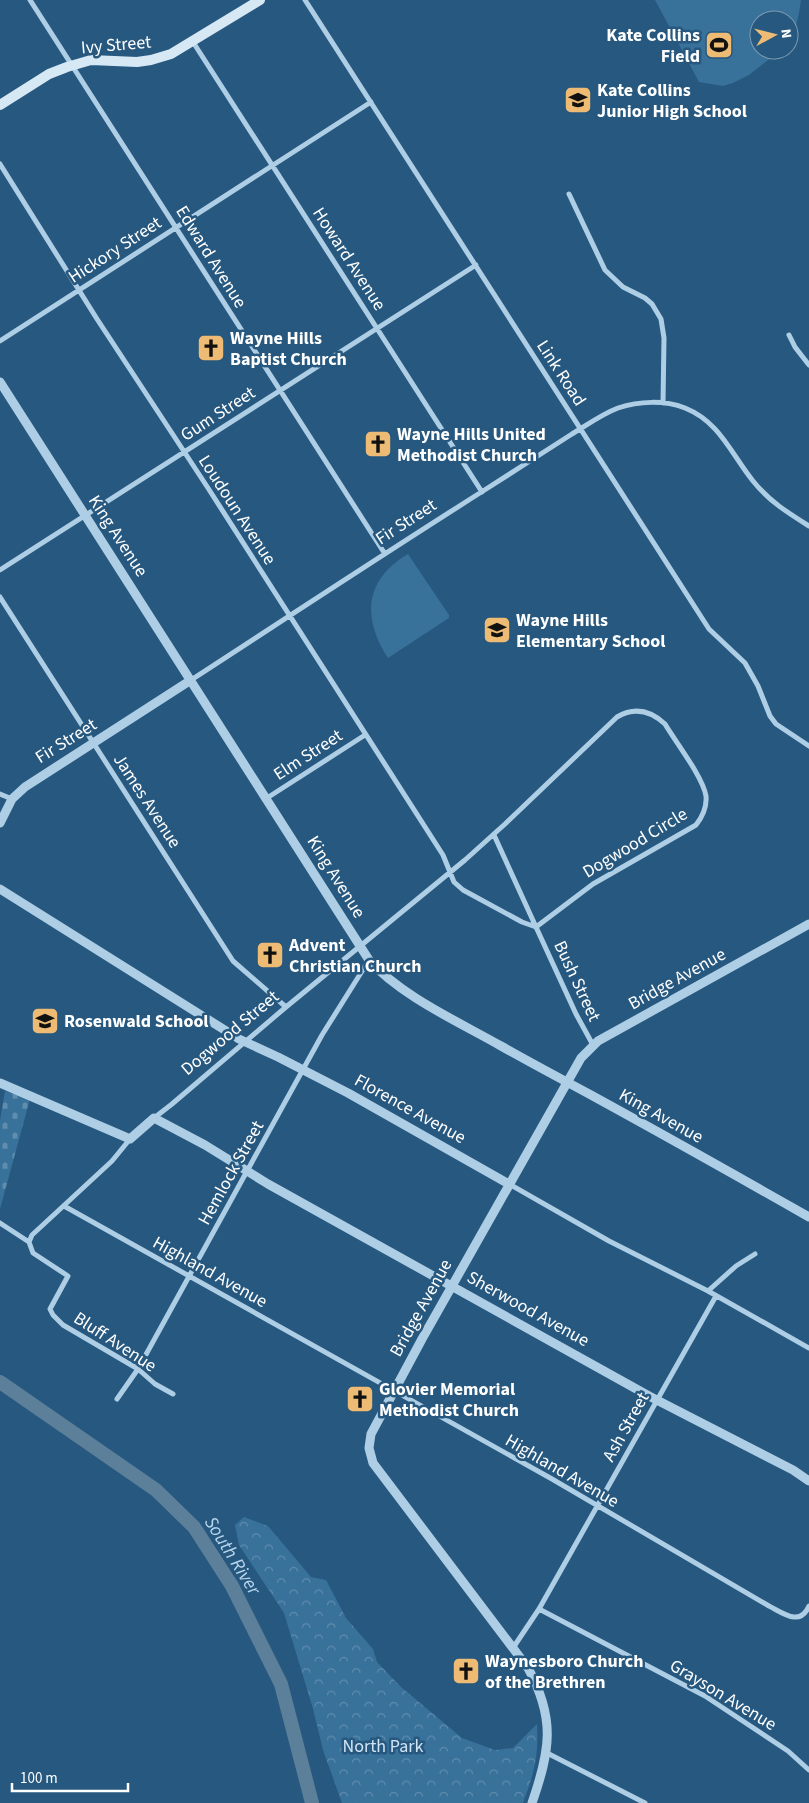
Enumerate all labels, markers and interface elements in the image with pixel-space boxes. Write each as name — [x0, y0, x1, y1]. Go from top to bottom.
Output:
north arrow — [749, 10, 799, 60]
place label: Kate Collins Field — [606, 23, 700, 69]
text: N — [775, 28, 796, 39]
street label: Ivy Street — [80, 29, 152, 61]
sports icon: Kate Collins Field — [704, 30, 734, 60]
place label: Kate Collins Junior High School — [597, 78, 747, 124]
school or university icon: Kate Collins Junior High School — [563, 85, 593, 115]
street label: Edward Avenue — [170, 201, 252, 313]
street label: Howard Avenue — [306, 203, 392, 316]
street label: Hickory Street — [64, 211, 166, 289]
place label: Wayne Hills Baptist Church — [230, 326, 347, 372]
church icon: Wayne Hills Baptist Church — [196, 333, 226, 363]
street label: Link Road — [530, 335, 592, 411]
street label: Gum Street — [176, 381, 260, 447]
place label: Wayne Hills United Methodist Church — [397, 422, 546, 468]
church icon: Wayne Hills United Methodist Church — [363, 429, 393, 459]
street label: Loudoun Avenue — [192, 450, 282, 570]
street label: King Avenue — [82, 490, 154, 582]
street label: Fir Street — [371, 493, 441, 551]
place label: Wayne Hills Elementary School — [516, 608, 666, 654]
school or university icon: Wayne Hills Elementary School — [482, 615, 512, 645]
street label: Fir Street — [30, 712, 102, 770]
street label: Elm Street — [269, 723, 347, 787]
street label: James Avenue — [107, 749, 187, 853]
street label: Dogwood Circle — [578, 802, 692, 884]
street label: King Avenue — [301, 831, 371, 923]
place label: Advent Christian Church — [288, 933, 421, 979]
street label: Bush Street — [547, 937, 607, 1025]
church icon: Advent Christian Church — [255, 940, 285, 970]
street label: Bridge Avenue — [624, 942, 730, 1016]
street label: Dogwood Street — [176, 985, 284, 1081]
school or university icon: Rosenwald School — [30, 1006, 60, 1036]
place label: Rosenwald School — [64, 1009, 209, 1034]
street label: Florence Avenue — [350, 1068, 470, 1150]
street label: King Avenue — [614, 1083, 708, 1149]
street label: Hemlock Street — [192, 1116, 270, 1230]
street label: Highland Avenue — [148, 1230, 272, 1314]
street label: Bridge Avenue — [384, 1255, 458, 1361]
street label: Sherwood Avenue — [462, 1265, 594, 1353]
street label: Bluff Avenue — [69, 1306, 161, 1378]
place label: Glovier Memorial Methodist Church — [379, 1377, 519, 1423]
church icon: Glovier Memorial Methodist Church — [345, 1384, 375, 1414]
street label: Ash Street — [597, 1388, 655, 1466]
street label: Highland Avenue — [500, 1428, 624, 1514]
water label: South River — [197, 1511, 268, 1602]
place label: Waynesboro Church of the Brethren — [485, 1649, 643, 1695]
street label: Grayson Avenue — [665, 1653, 781, 1737]
church icon: Waynesboro Church of the Brethren — [451, 1656, 481, 1686]
park label: North Park — [343, 1734, 423, 1759]
scale bar — [12, 1760, 129, 1792]
text: 100 m — [20, 1768, 58, 1789]

